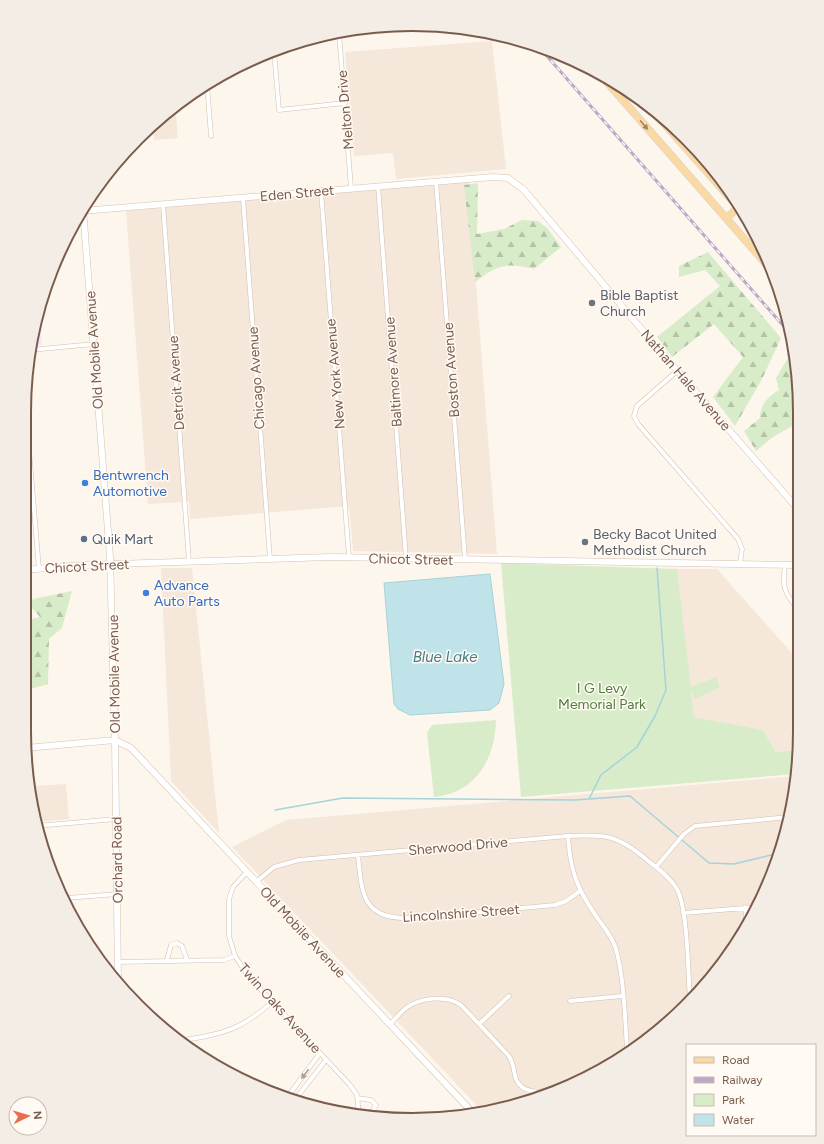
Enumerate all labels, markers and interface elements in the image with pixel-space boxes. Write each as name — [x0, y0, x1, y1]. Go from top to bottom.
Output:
street label: Melton Drive — [334, 69, 357, 150]
one-way arrow — [640, 119, 649, 130]
street label: Eden Street — [259, 182, 335, 205]
place label: Bible Baptist Church — [600, 287, 679, 320]
street label: Old Mobile Avenue — [82, 290, 107, 410]
marker: Bible Baptist Church — [587, 298, 597, 308]
street label: Baltimore Avenue — [381, 316, 406, 428]
street label: New York Avenue — [322, 318, 349, 430]
street label: Boston Avenue — [440, 322, 463, 418]
street label: Chicago Avenue — [244, 326, 269, 430]
street label: Nathan Hale Avenue — [637, 326, 734, 435]
street label: Detroit Avenue — [165, 335, 188, 431]
place label: Bentwrench Automotive — [93, 467, 169, 500]
marker: Bentwrench Automotive — [80, 478, 90, 488]
place label: Becky Bacot United Methodist Church — [593, 526, 717, 559]
place label: Quik Mart — [92, 531, 153, 548]
marker: Quik Mart — [79, 534, 89, 544]
marker: Becky Bacot United Methodist Church — [580, 537, 590, 547]
street label: Chicot Street — [368, 550, 454, 569]
street label: Chicot Street — [44, 556, 130, 577]
place label: Advance Auto Parts — [154, 577, 220, 610]
marker: Advance Auto Parts — [141, 588, 151, 598]
street label: Old Mobile Avenue — [105, 614, 124, 733]
water label: Blue Lake — [413, 648, 477, 666]
park label: I G Levy Memorial Park — [558, 680, 646, 713]
street label: Orchard Road — [108, 816, 127, 904]
street label: Sherwood Drive — [408, 834, 509, 859]
street label: Old Mobile Avenue — [256, 883, 350, 982]
street label: Lincolnshire Street — [402, 901, 520, 926]
street label: Twin Oaks Avenue — [235, 960, 325, 1057]
legend — [686, 1044, 816, 1136]
text: Road — [722, 1053, 750, 1067]
one-way arrow — [300, 1069, 309, 1080]
text: Railway — [722, 1073, 763, 1087]
text: Park — [722, 1093, 745, 1107]
north arrow — [8, 1096, 48, 1136]
text: N — [31, 1110, 44, 1120]
text: Water — [722, 1113, 754, 1127]

